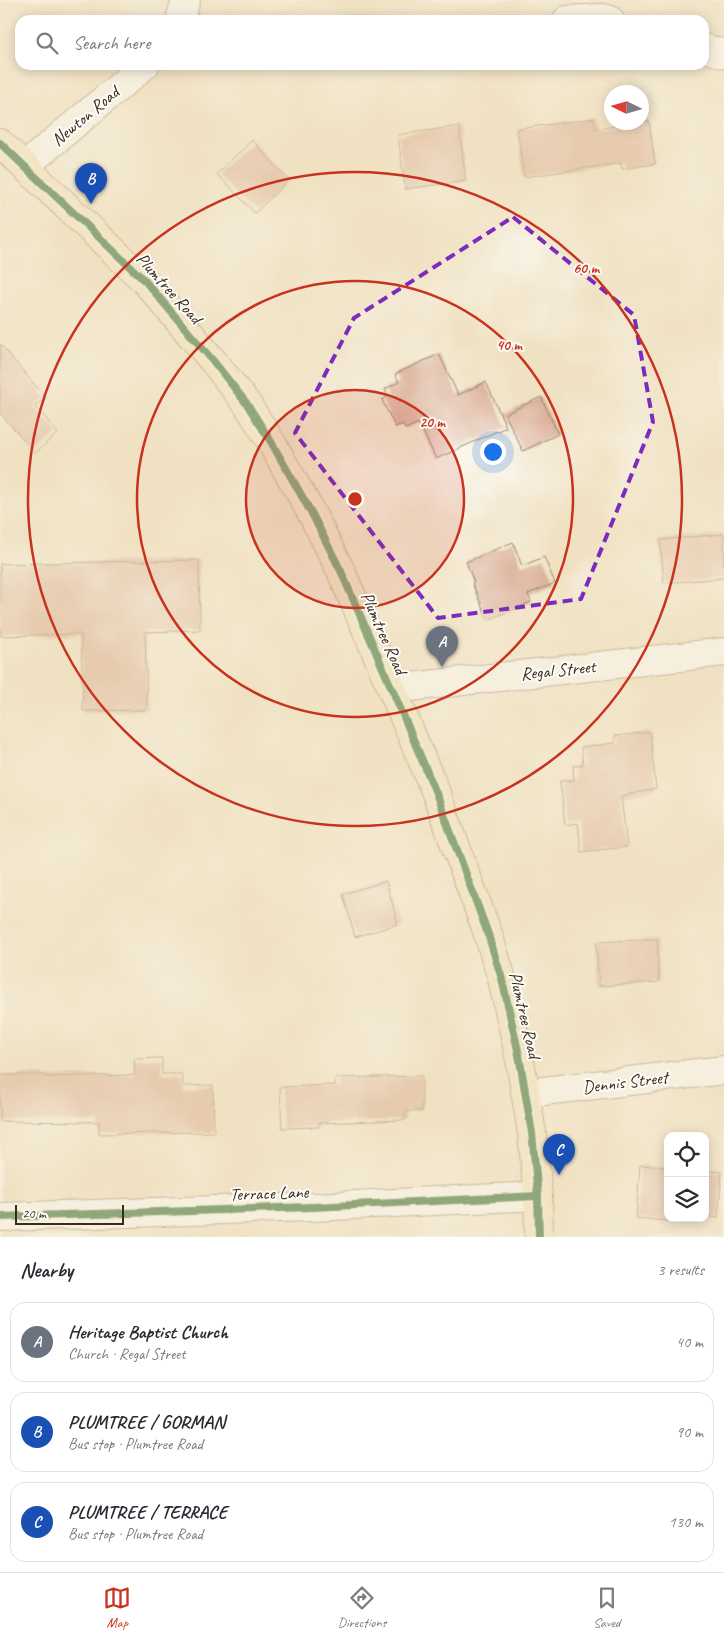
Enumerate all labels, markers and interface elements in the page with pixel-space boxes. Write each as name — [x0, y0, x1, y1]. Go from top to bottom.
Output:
search box — [15, 15, 709, 70]
icon: search — [33, 29, 61, 57]
text: Search here — [73, 31, 150, 55]
street label: Newton Road — [47, 79, 126, 151]
north arrow — [604, 85, 649, 130]
pin: B — [75, 163, 107, 204]
street label: Plumtree Road — [131, 248, 209, 330]
text: 60 m — [573, 259, 600, 278]
text: 40 m — [496, 336, 523, 355]
text: 20 m — [419, 413, 446, 432]
your location — [480, 439, 506, 465]
centre of rings — [346, 490, 364, 508]
street label: Plumtree Road — [356, 588, 413, 680]
pin: A — [426, 626, 458, 667]
street label: Regal Street — [519, 655, 599, 685]
street label: Plumtree Road — [504, 970, 546, 1063]
street label: Dennis Street — [581, 1065, 672, 1098]
map controls — [664, 1132, 709, 1222]
button: locate — [664, 1132, 709, 1177]
pin: C — [543, 1134, 575, 1175]
button: layers — [664, 1177, 709, 1222]
street label: Terrace Lane — [229, 1181, 310, 1205]
scale bar — [15, 1202, 124, 1225]
text: 20 m — [22, 1205, 46, 1222]
text: Nearby — [20, 1257, 73, 1283]
text: 3 results — [657, 1260, 704, 1280]
text: Heritage Baptist Church — [68, 1320, 228, 1344]
text: A — [33, 1332, 41, 1352]
text: 40 m — [676, 1332, 703, 1352]
text: Church · Regal Street — [68, 1344, 186, 1364]
text: PLUMTREE / GORMAN — [68, 1410, 225, 1434]
text: B — [33, 1422, 41, 1442]
text: 90 m — [676, 1422, 703, 1442]
text: Bus stop · Plumtree Road — [68, 1434, 203, 1454]
text: PLUMTREE / TERRACE — [68, 1500, 227, 1524]
text: C — [33, 1512, 41, 1532]
text: 130 m — [669, 1512, 703, 1532]
text: Bus stop · Plumtree Road — [68, 1524, 203, 1544]
tab: Map — [103, 1584, 131, 1631]
tab: Directions — [338, 1584, 386, 1631]
tab: Saved — [593, 1584, 621, 1631]

